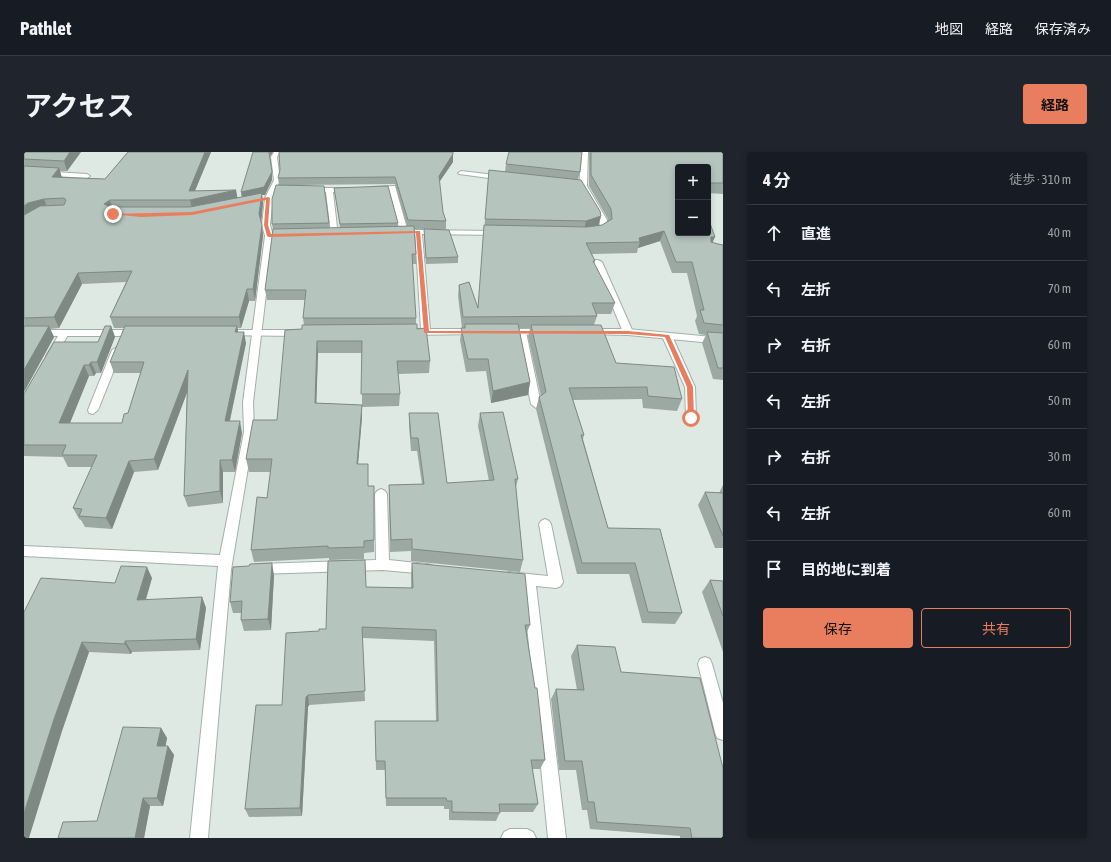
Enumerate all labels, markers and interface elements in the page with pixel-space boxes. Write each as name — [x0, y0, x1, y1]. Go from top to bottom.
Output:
text: Pathlet — [20, 17, 71, 39]
text: 地図 — [935, 21, 963, 37]
text: 経路 — [985, 21, 1013, 37]
text: 保存済み — [1035, 21, 1091, 37]
button: 経路 — [1023, 84, 1087, 124]
text: アクセス — [24, 90, 135, 122]
map controls — [675, 164, 711, 236]
button: + — [675, 164, 711, 200]
text: 4 分 — [763, 170, 790, 190]
text: 徒歩 · 310 m — [1009, 172, 1071, 187]
button: − — [675, 200, 711, 236]
route end — [104, 205, 122, 223]
icon: ahead — [763, 222, 785, 244]
text: 直進 — [801, 225, 831, 242]
text: 40 m — [1048, 225, 1071, 240]
icon: left — [763, 278, 785, 300]
text: 左折 — [801, 281, 831, 298]
text: 70 m — [1048, 281, 1071, 296]
icon: right — [763, 334, 785, 356]
text: 右折 — [801, 337, 831, 354]
text: 60 m — [1048, 337, 1071, 352]
icon: left — [763, 390, 785, 412]
text: 左折 — [801, 393, 831, 410]
text: 50 m — [1048, 393, 1071, 408]
route start — [682, 409, 700, 427]
icon: right — [763, 446, 785, 468]
text: 右折 — [801, 449, 831, 466]
text: 30 m — [1048, 449, 1071, 464]
icon: left — [763, 502, 785, 524]
text: 左折 — [801, 505, 831, 522]
text: 60 m — [1048, 505, 1071, 520]
icon: arrive — [763, 558, 785, 580]
text: 目的地に到着 — [801, 561, 891, 578]
button: 保存 — [763, 608, 913, 648]
button: 共有 — [921, 608, 1071, 648]

